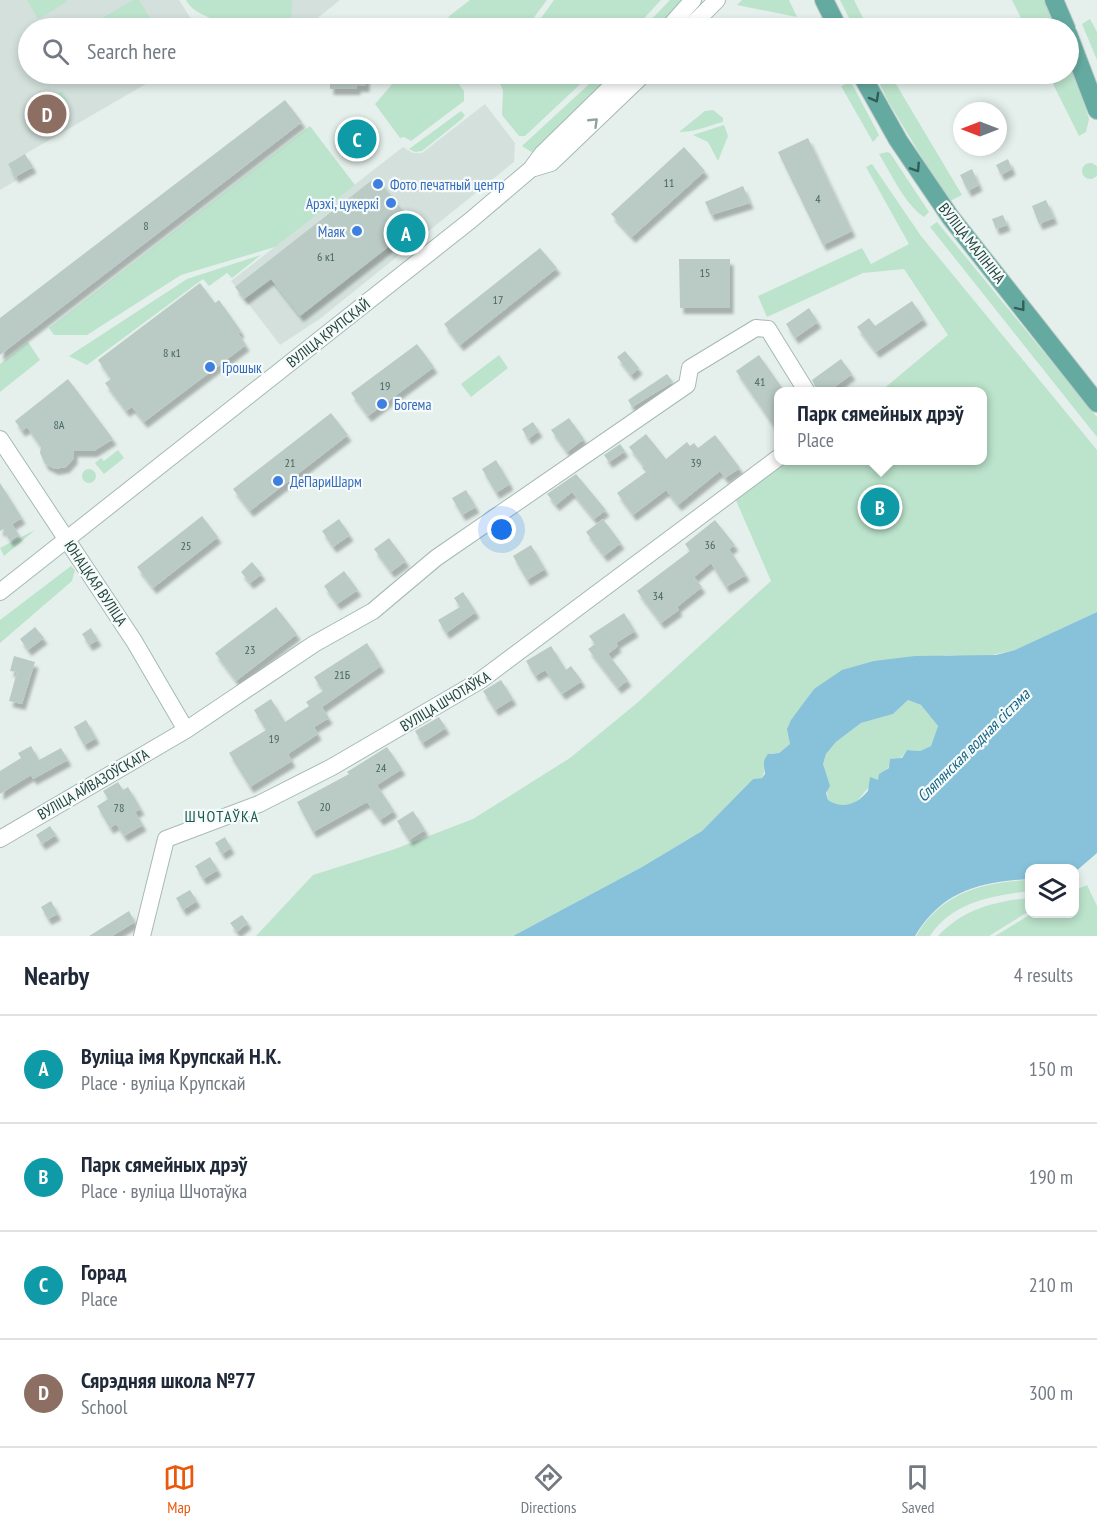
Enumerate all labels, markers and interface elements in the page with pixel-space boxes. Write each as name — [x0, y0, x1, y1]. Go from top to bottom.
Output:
search box — [18, 18, 1079, 84]
icon: search — [39, 35, 72, 68]
text: Search here — [87, 37, 176, 65]
pin: D — [28, 92, 66, 136]
one-way arrow — [868, 92, 879, 102]
north arrow — [953, 102, 1007, 156]
pin: C — [338, 116, 376, 162]
one-way arrow — [586, 119, 597, 130]
one-way arrow — [909, 161, 920, 172]
place label: Фото печатный центр — [390, 175, 504, 194]
house number: 11 — [664, 175, 674, 190]
marker: Фото печатный центр — [371, 177, 385, 191]
house number: 4 — [815, 191, 821, 206]
place label: Арэхі, цукеркі — [306, 194, 379, 213]
marker: Арэхі, цукеркі — [384, 196, 398, 210]
street label: ВУЛІЦА МАЛІНІНА — [935, 199, 1010, 288]
pin: A — [386, 210, 426, 256]
house number: 8 — [143, 218, 149, 233]
place label: Маяк — [318, 222, 345, 241]
marker: Маяк — [350, 224, 364, 238]
house number: 6 к1 — [317, 249, 335, 264]
house number: 15 — [700, 265, 710, 280]
house number: 17 — [493, 292, 503, 307]
street label: ВУЛІЦА КРУПСКАЙ — [282, 294, 374, 372]
one-way arrow — [1014, 300, 1025, 311]
house number: 8 к1 — [163, 345, 181, 360]
place label: Грошык — [222, 358, 262, 377]
marker: Грошык — [203, 360, 217, 374]
house number: 41 — [755, 374, 765, 389]
house number: 19 — [380, 378, 390, 393]
popup — [774, 387, 987, 465]
place label: Богема — [394, 395, 431, 414]
marker: Богема — [375, 397, 389, 411]
text: Парк сямейных дрэў — [797, 399, 964, 427]
house number: 8А — [53, 417, 65, 432]
text: Place — [797, 427, 834, 453]
house number: 21 — [285, 455, 295, 470]
house number: 39 — [691, 455, 701, 470]
place label: ДеПариШарм — [290, 472, 362, 491]
marker: ДеПариШарм — [271, 474, 285, 488]
pin: B — [860, 484, 900, 530]
your location — [487, 515, 516, 544]
street label: ЮНАЦКАЯ ВУЛІЦА — [60, 537, 132, 630]
house number: 36 — [705, 537, 715, 552]
house number: 25 — [181, 538, 191, 553]
house number: 34 — [653, 588, 664, 603]
house number: 23 — [245, 642, 255, 657]
street label: ВУЛІЦА ШЧОТАЎКА — [396, 666, 494, 735]
house number: 21Б — [334, 667, 350, 682]
water label: Сляпянская водная сістэма — [912, 683, 1035, 806]
house number: 19 — [269, 731, 279, 746]
street label: ВУЛІЦА АЙВАЗОЎСКАГА — [34, 744, 153, 824]
house number: 24 — [376, 760, 387, 775]
house number: 20 — [320, 799, 330, 814]
house number: 78 — [114, 800, 124, 815]
district label: ШЧОТАЎКА — [184, 806, 260, 826]
map controls — [1025, 864, 1079, 918]
button: layers — [1025, 864, 1079, 918]
text: Nearby — [24, 959, 89, 992]
text: 4 results — [1014, 962, 1073, 988]
text: Вуліца імя Крупскай Н.К. — [81, 1042, 282, 1070]
text: A — [38, 1056, 49, 1082]
text: 150 m — [1029, 1056, 1073, 1082]
text: Place · вуліца Крупскай — [81, 1070, 245, 1096]
text: Парк сямейных дрэў — [81, 1150, 247, 1178]
text: B — [39, 1164, 48, 1190]
text: 190 m — [1029, 1164, 1073, 1190]
text: Place · вуліца Шчотаўка — [81, 1178, 247, 1204]
text: Горад — [81, 1258, 126, 1286]
text: C — [39, 1272, 48, 1298]
text: 210 m — [1029, 1272, 1073, 1298]
text: Place — [81, 1286, 118, 1312]
text: Сярэдняя школа №77 — [81, 1366, 256, 1394]
text: D — [38, 1380, 49, 1406]
text: 300 m — [1029, 1380, 1073, 1406]
text: School — [81, 1394, 127, 1420]
tab: Map — [163, 1461, 196, 1517]
tab: Directions — [521, 1461, 576, 1517]
tab: Saved — [901, 1461, 934, 1517]

